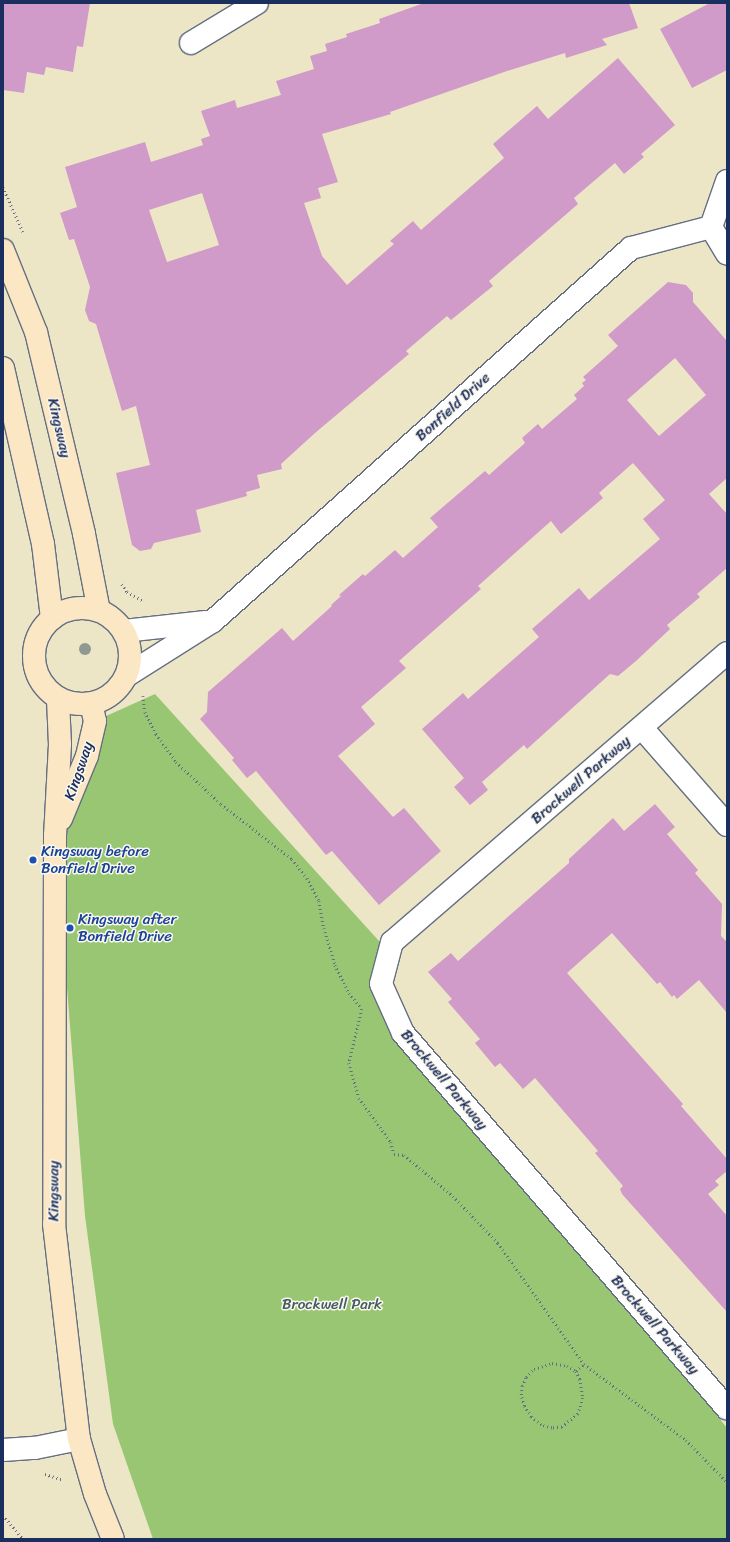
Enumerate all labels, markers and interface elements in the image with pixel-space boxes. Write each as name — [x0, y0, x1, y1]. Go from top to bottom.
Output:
street label: Bonfield Drive — [412, 369, 494, 445]
street label: Kingsway — [43, 396, 75, 460]
street label: Brockwell Parkway — [528, 732, 634, 828]
street label: Kingsway — [61, 739, 97, 803]
place label: Kingsway before Bonfield Drive — [41, 842, 149, 877]
marker: Kingsway before Bonfield Drive — [28, 855, 38, 865]
place label: Kingsway after Bonfield Drive — [78, 910, 177, 945]
marker: Kingsway after Bonfield Drive — [65, 923, 75, 933]
street label: Brockwell Parkway — [397, 1026, 491, 1134]
street label: Kingsway — [45, 1161, 63, 1221]
street label: Brockwell Parkway — [607, 1272, 703, 1378]
park label: Brockwell Park — [282, 1296, 382, 1314]

